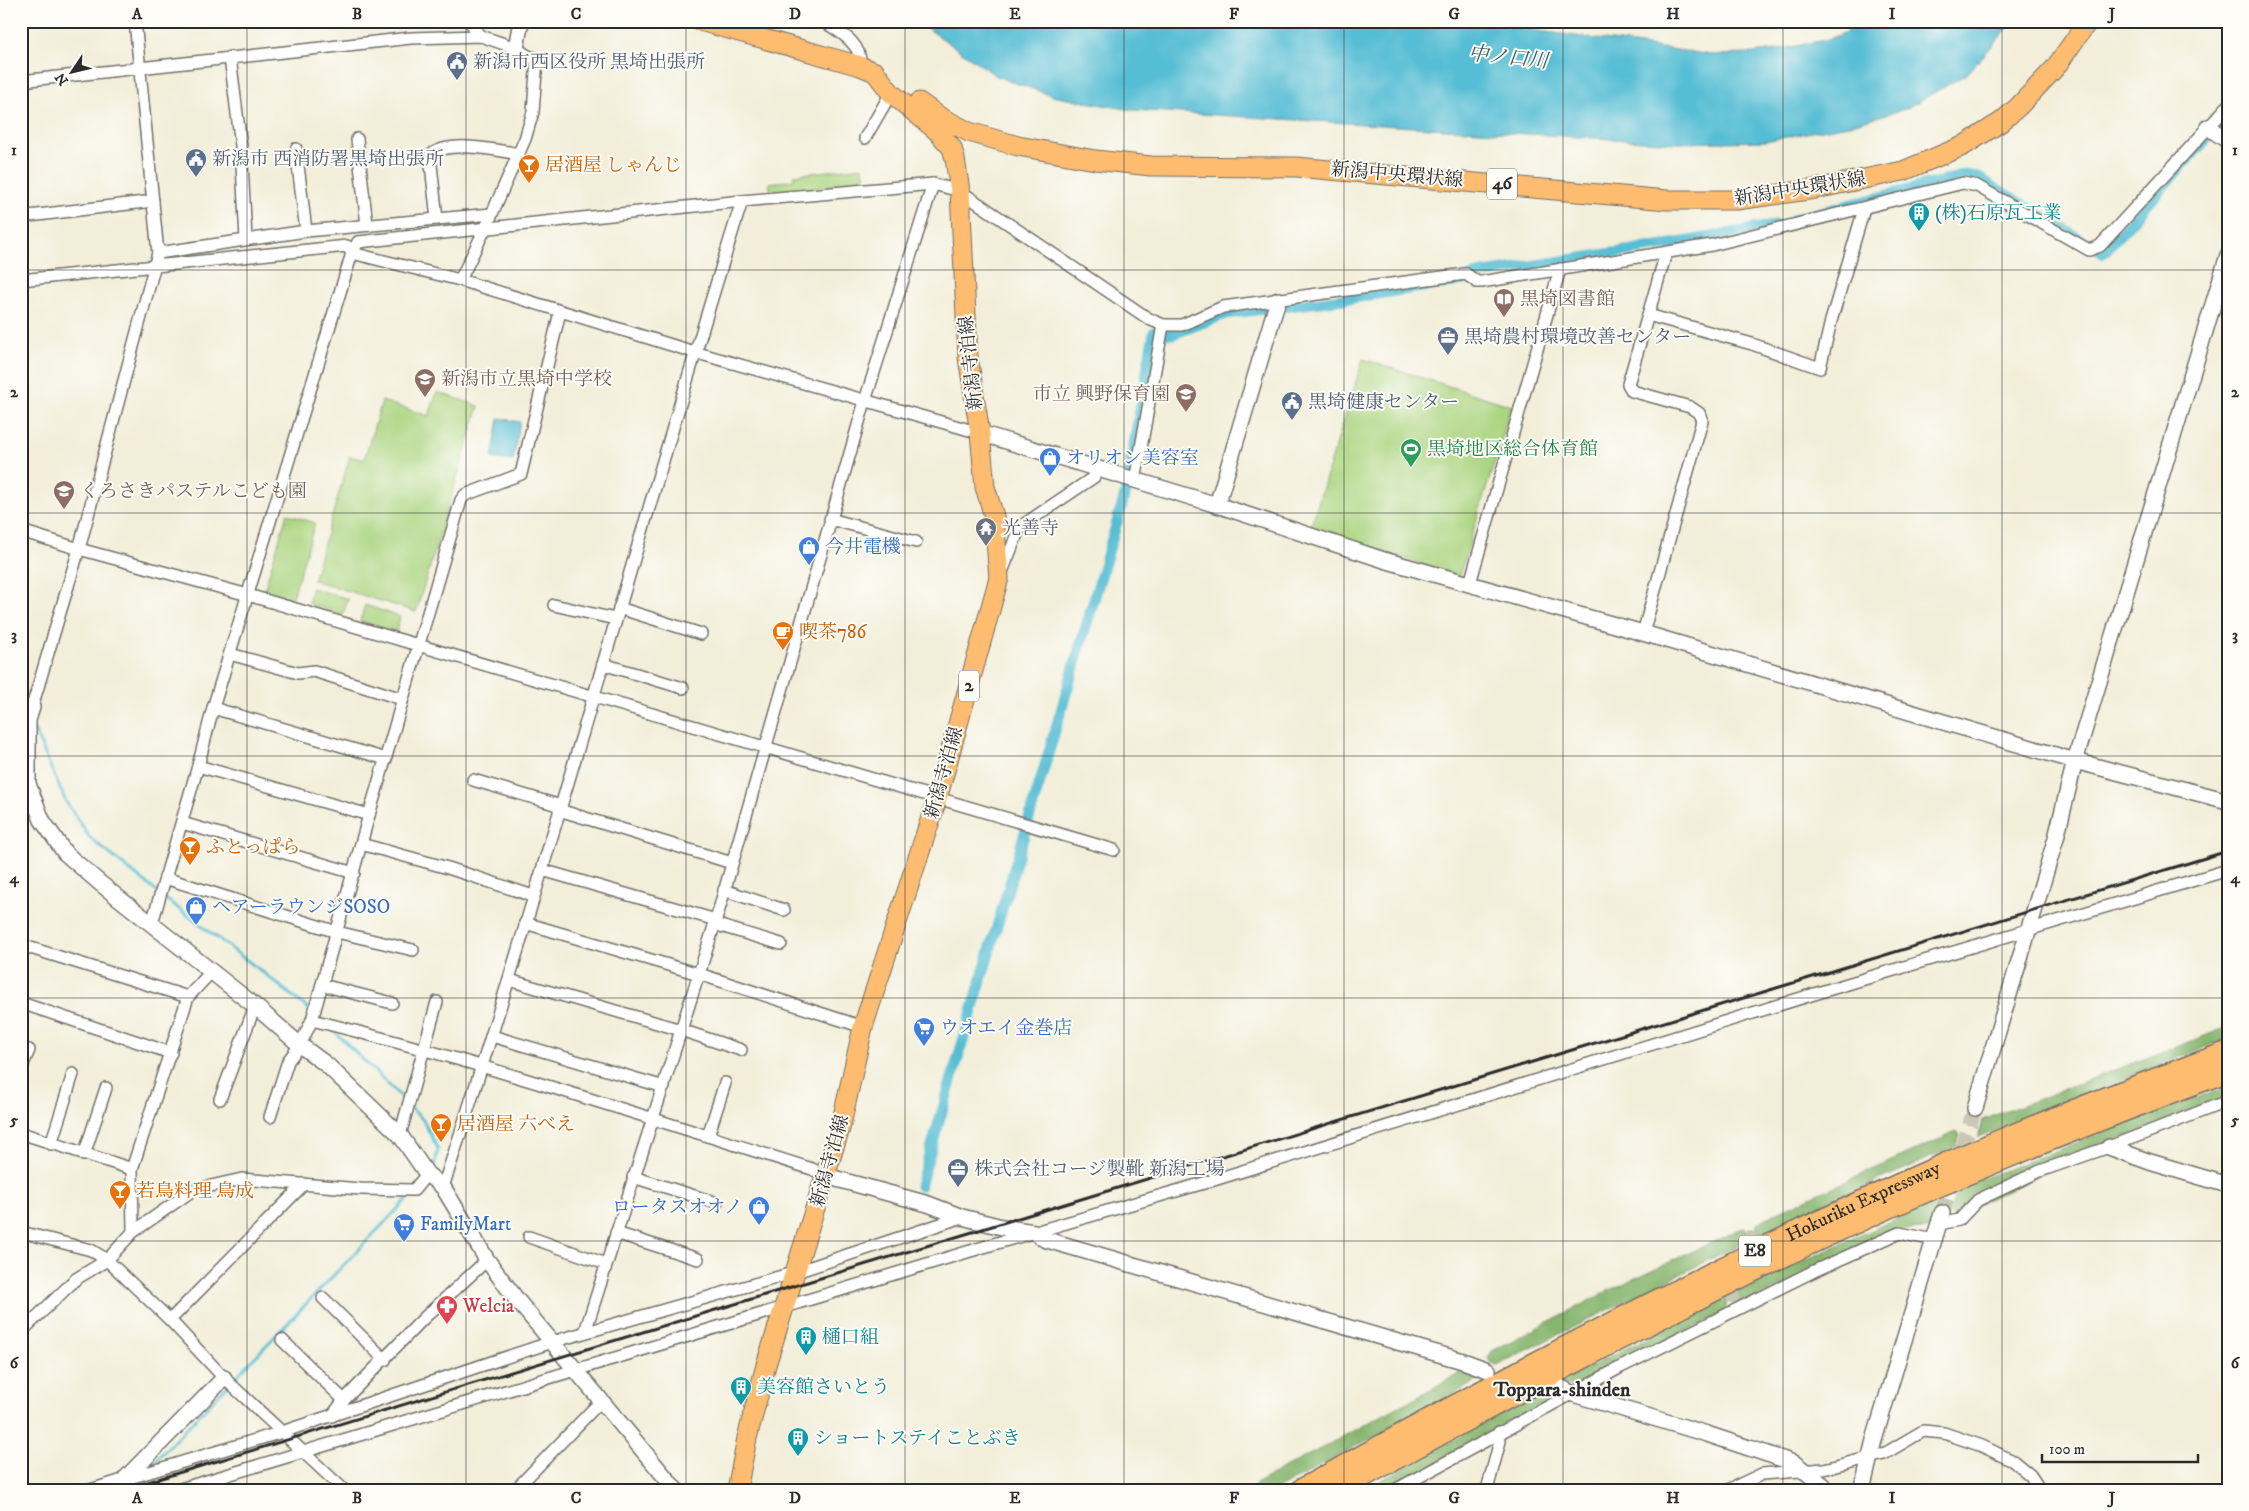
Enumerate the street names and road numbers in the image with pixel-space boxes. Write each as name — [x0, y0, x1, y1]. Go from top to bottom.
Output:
street label: 新潟中央環状線 — [1330, 158, 1464, 192]
street label: 新潟中央環状線 — [1733, 167, 1867, 211]
road number: 46 — [1487, 168, 1517, 200]
street label: 新潟寺泊線 — [955, 315, 987, 411]
road number: 2 — [959, 670, 979, 701]
street label: 新潟寺泊線 — [920, 724, 968, 822]
street label: 新潟寺泊線 — [806, 1112, 854, 1210]
street label: Hokuriku Expressway — [1782, 1156, 1945, 1247]
road number: E8 — [1739, 1236, 1771, 1266]

